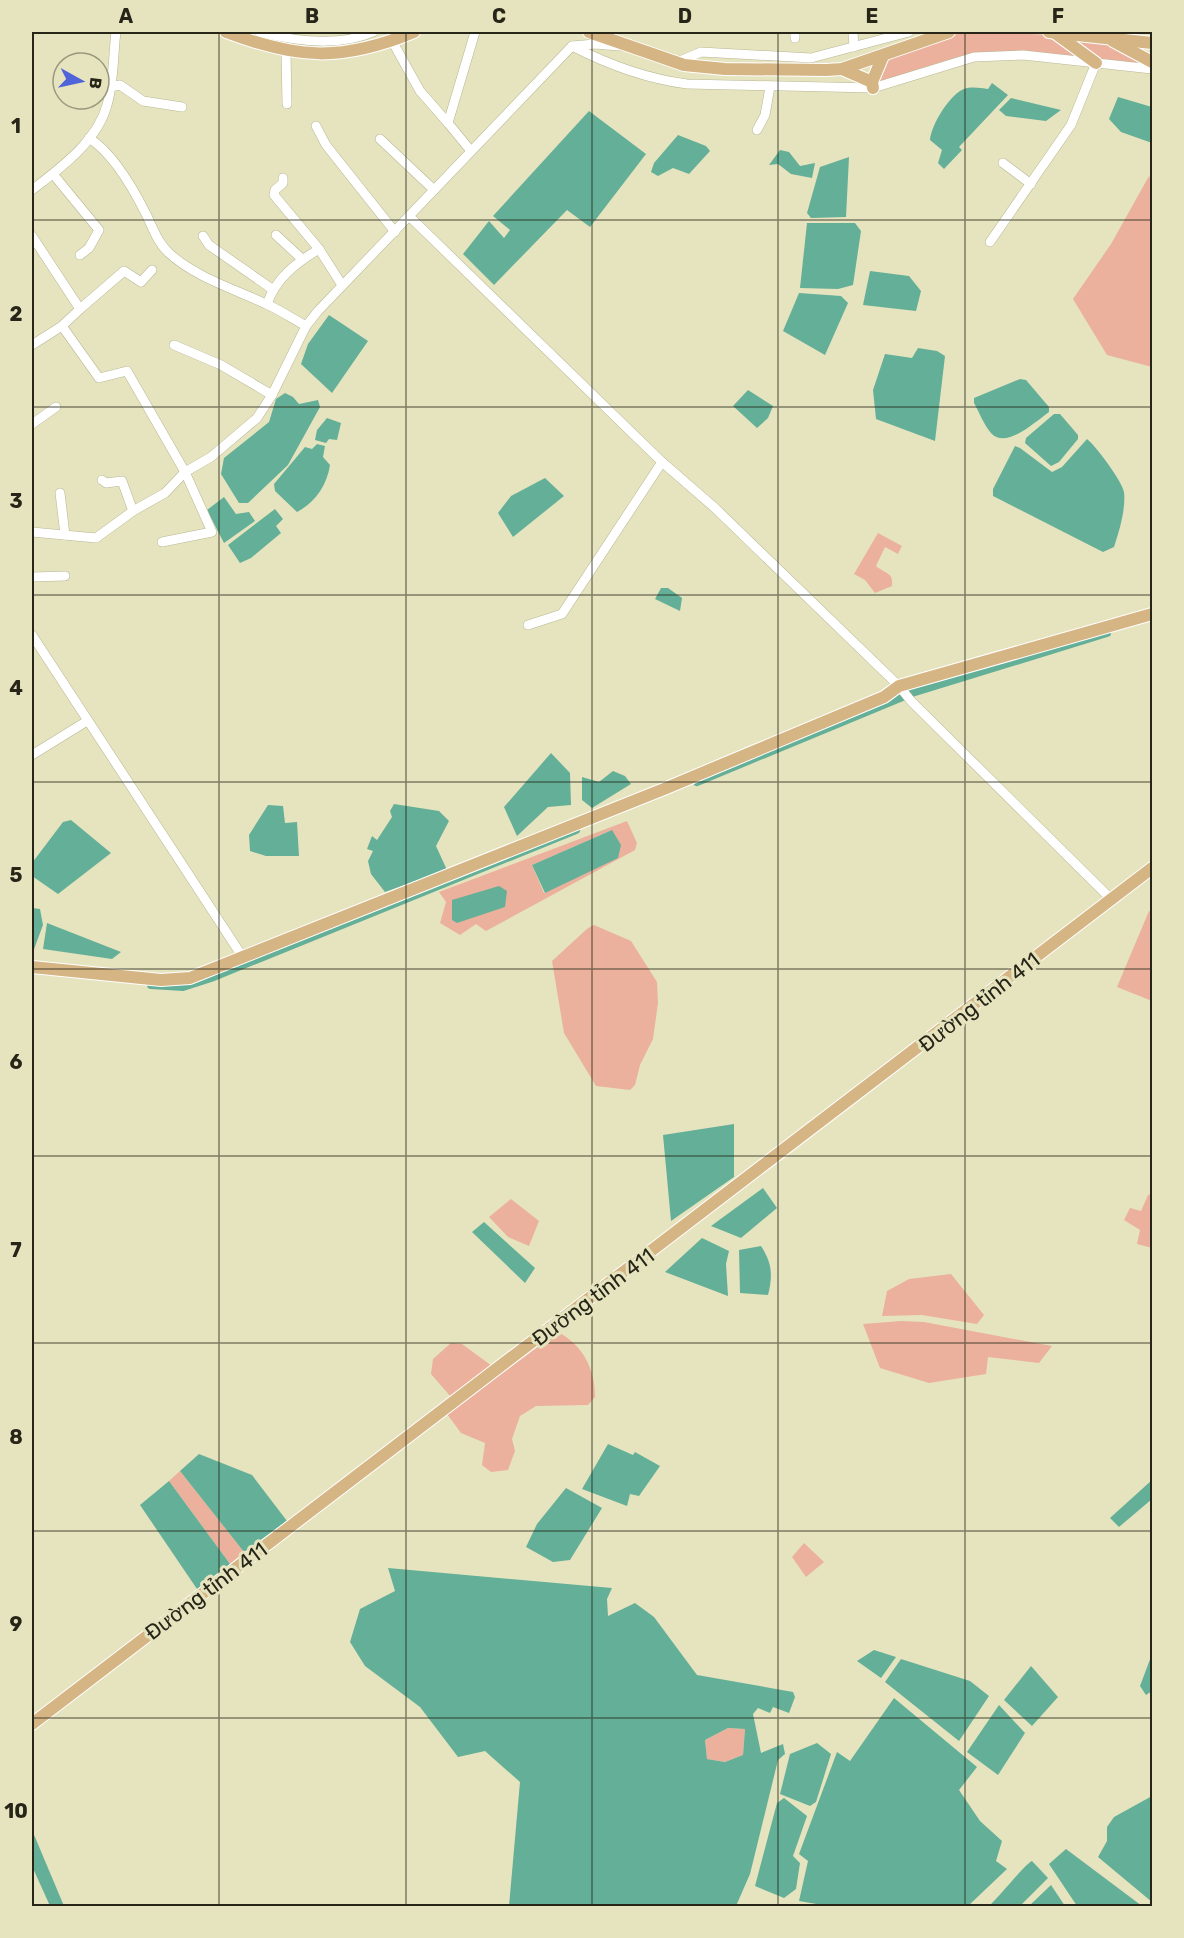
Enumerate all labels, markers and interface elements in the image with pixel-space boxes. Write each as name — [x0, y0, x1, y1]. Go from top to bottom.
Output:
text: A — [119, 4, 134, 28]
text: B — [305, 4, 319, 28]
text: C — [492, 4, 506, 28]
text: D — [678, 4, 692, 28]
text: E — [866, 4, 878, 28]
text: F — [1052, 4, 1064, 28]
north arrow — [51, 51, 111, 111]
text: B — [85, 76, 106, 90]
text: 1 — [11, 114, 21, 138]
text: 2 — [10, 302, 23, 326]
text: 3 — [9, 489, 23, 513]
text: 4 — [9, 676, 23, 700]
text: 5 — [10, 863, 23, 887]
street label: Đường tỉnh 411 — [914, 947, 1044, 1057]
text: 6 — [9, 1050, 23, 1074]
text: 7 — [10, 1238, 22, 1262]
street label: Đường tỉnh 411 — [527, 1243, 659, 1351]
text: 8 — [9, 1425, 23, 1449]
street label: Đường tỉnh 411 — [140, 1537, 272, 1645]
text: 9 — [10, 1612, 23, 1636]
text: 10 — [4, 1799, 28, 1823]

